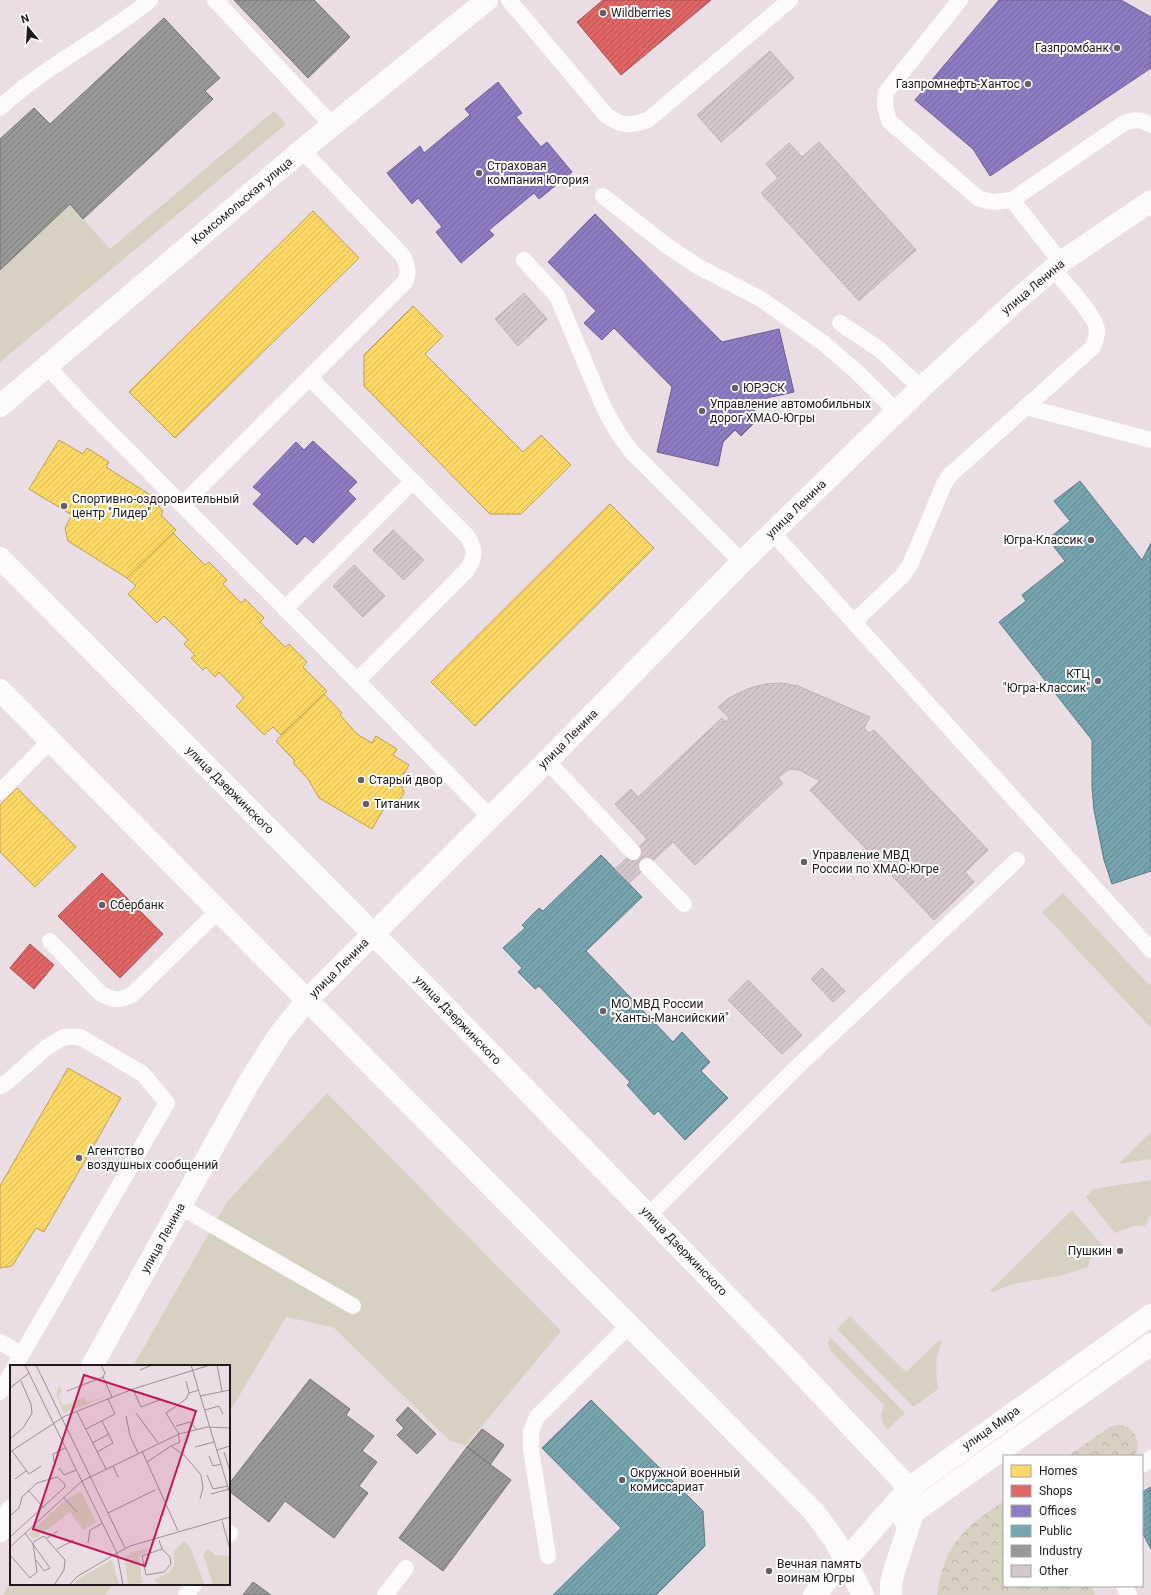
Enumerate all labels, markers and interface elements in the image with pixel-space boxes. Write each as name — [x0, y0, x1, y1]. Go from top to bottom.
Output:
place label: Wildberries — [611, 6, 671, 20]
north arrow — [8, 8, 48, 48]
marker: Wildberries — [598, 8, 608, 18]
text: N — [19, 12, 31, 26]
place label: Газпромбанк — [1035, 41, 1110, 55]
marker: Газпромбанк — [1112, 43, 1122, 53]
place label: Газпромнефть-Хантос — [896, 77, 1020, 91]
marker: Газпромнефть-Хантос — [1023, 79, 1033, 89]
street label: Комсомольская улица — [189, 155, 295, 247]
place label: Страховая компания Югория — [487, 159, 589, 187]
marker: Страховая компания Югория — [474, 168, 484, 178]
street label: улица Ленина — [999, 257, 1067, 317]
place label: ЮРЭСК — [743, 381, 785, 395]
marker: ЮРЭСК — [730, 383, 740, 393]
place label: Управление автомобильных дорог ХМАО-Югры — [710, 397, 871, 425]
marker: Управление автомобильных дорог ХМАО-Югры — [697, 406, 707, 416]
street label: улица Ленина — [763, 477, 829, 541]
place label: Спортивно-оздоровительный центр "Лидер" — [72, 492, 239, 520]
marker: Спортивно-оздоровительный центр "Лидер" — [59, 501, 69, 511]
place label: Югра-Классик — [1004, 533, 1084, 547]
marker: Югра-Классик — [1086, 535, 1096, 545]
place label: КТЦ "Югра-Классик" — [1003, 667, 1090, 695]
marker: КТЦ "Югра-Классик" — [1093, 676, 1103, 686]
street label: улица Ленина — [535, 706, 601, 772]
street label: улица Дзержинского — [183, 743, 277, 837]
place label: Старый двор — [369, 773, 443, 787]
marker: Старый двор — [356, 775, 366, 785]
place label: Титаник — [374, 797, 420, 811]
marker: Титаник — [361, 799, 371, 809]
place label: Управление МВД России по ХМАО-Югре — [812, 848, 939, 876]
marker: Управление МВД России по ХМАО-Югре — [799, 857, 809, 867]
place label: Сбербанк — [110, 898, 165, 912]
marker: Сбербанк — [97, 900, 107, 910]
street label: улица Ленина — [306, 935, 372, 1001]
street label: улица Дзержинского — [412, 973, 504, 1068]
place label: МО МВД России "Ханты-Мансийский" — [611, 997, 729, 1025]
marker: МО МВД России "Ханты-Мансийский" — [598, 1006, 608, 1016]
place label: Агентство воздушных сообщений — [87, 1144, 218, 1172]
marker: Агентство воздушных сообщений — [74, 1153, 84, 1163]
street label: улица Ленина — [138, 1200, 188, 1276]
street label: улица Дзержинского — [638, 1204, 730, 1299]
place label: Пушкин — [1068, 1244, 1112, 1258]
marker: Пушкин — [1115, 1246, 1125, 1256]
inset map — [10, 1365, 230, 1585]
street label: улица Мира — [960, 1403, 1022, 1453]
legend — [1003, 1455, 1143, 1587]
text: Homes — [1039, 1464, 1077, 1478]
place label: Окружной военный комиссариат — [630, 1466, 740, 1494]
marker: Окружной военный комиссариат — [617, 1475, 627, 1485]
text: Shops — [1039, 1484, 1073, 1498]
text: Offices — [1039, 1504, 1076, 1518]
text: Public — [1039, 1524, 1072, 1538]
text: Industry — [1039, 1544, 1083, 1558]
place label: Вечная память воинам Югры — [777, 1557, 862, 1585]
text: Other — [1039, 1564, 1068, 1578]
marker: Вечная память воинам Югры — [764, 1566, 774, 1576]

